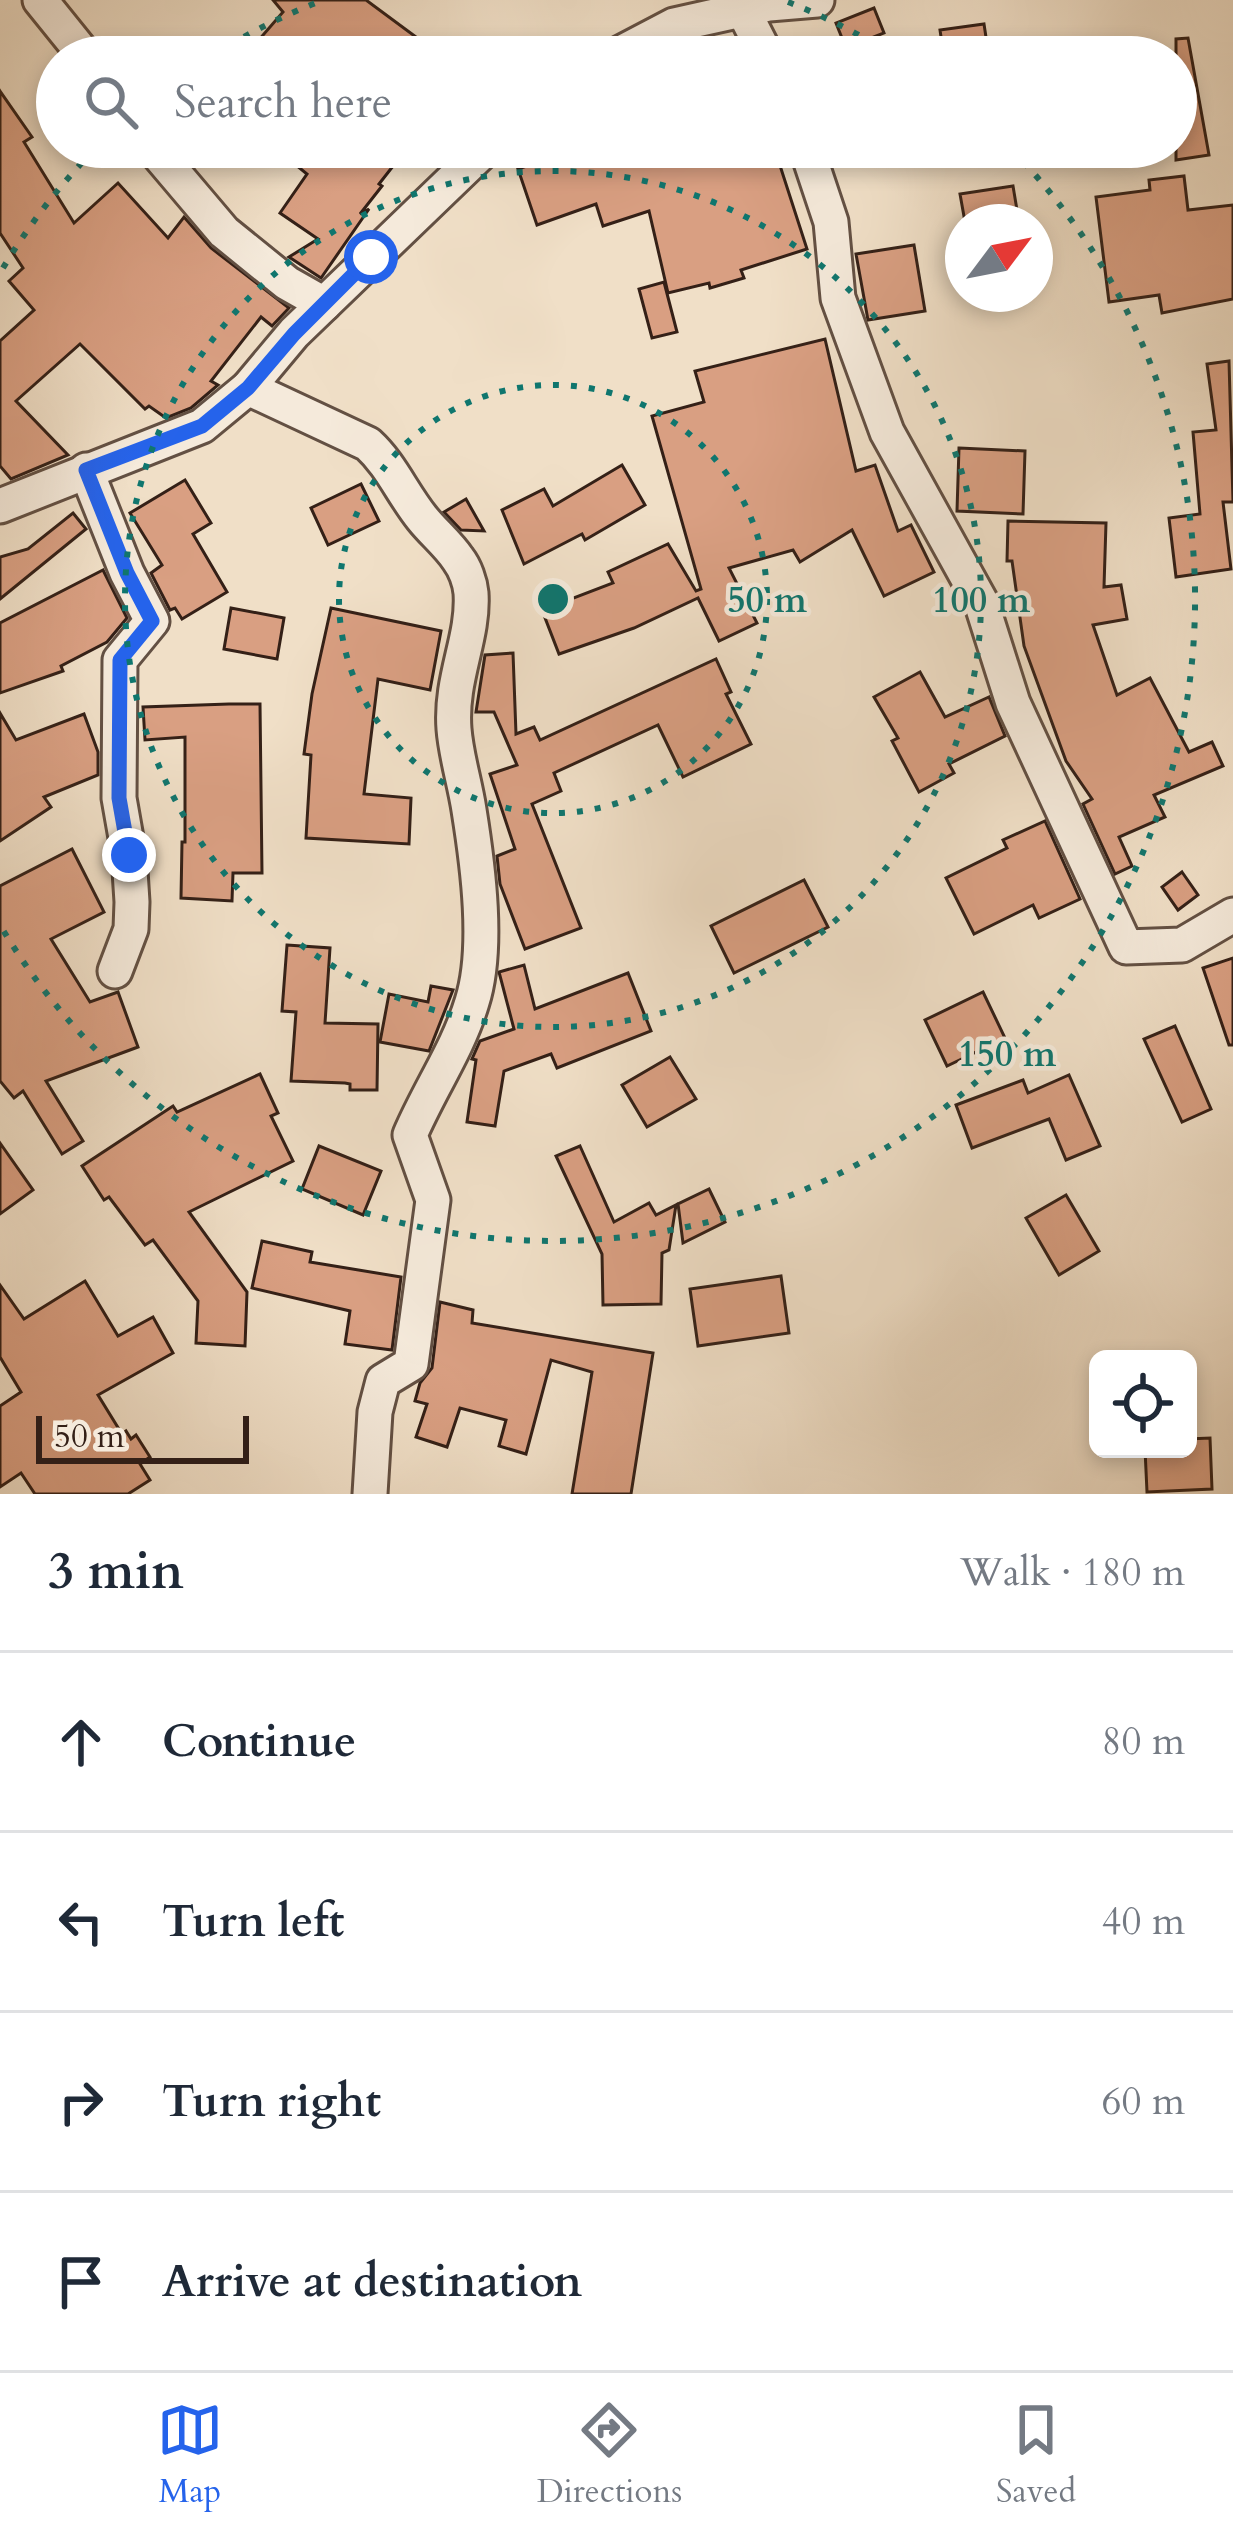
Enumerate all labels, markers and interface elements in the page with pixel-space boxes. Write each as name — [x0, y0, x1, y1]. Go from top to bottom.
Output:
search box — [36, 36, 1197, 168]
icon: search — [78, 69, 144, 135]
text: Search here — [174, 72, 392, 133]
north arrow — [945, 204, 1053, 312]
route start — [344, 230, 398, 284]
text: 50 m — [727, 576, 808, 625]
text: 100 m — [932, 576, 1031, 625]
centre of rings — [532, 578, 574, 620]
route end — [102, 828, 156, 882]
text: 150 m — [958, 1030, 1057, 1079]
map controls — [1089, 1350, 1197, 1458]
button: locate — [1089, 1350, 1197, 1458]
scale bar — [36, 1410, 249, 1463]
text: 50 m — [54, 1414, 125, 1459]
text: 3 min — [48, 1537, 184, 1607]
text: Walk · 180 m — [960, 1546, 1185, 1599]
icon: ahead — [48, 1709, 114, 1775]
text: Continue — [162, 1711, 356, 1772]
text: 80 m — [1102, 1715, 1185, 1768]
icon: left — [48, 1889, 114, 1955]
text: Turn left — [162, 1891, 344, 1952]
text: 40 m — [1102, 1895, 1185, 1948]
icon: right — [48, 2069, 114, 2135]
text: Turn right — [162, 2071, 381, 2132]
text: 60 m — [1102, 2075, 1185, 2128]
icon: arrive — [48, 2249, 114, 2315]
text: Arrive at destination — [162, 2251, 582, 2312]
tab: Map — [157, 2397, 223, 2514]
tab: Directions — [537, 2397, 682, 2514]
tab: Saved — [996, 2397, 1076, 2514]

